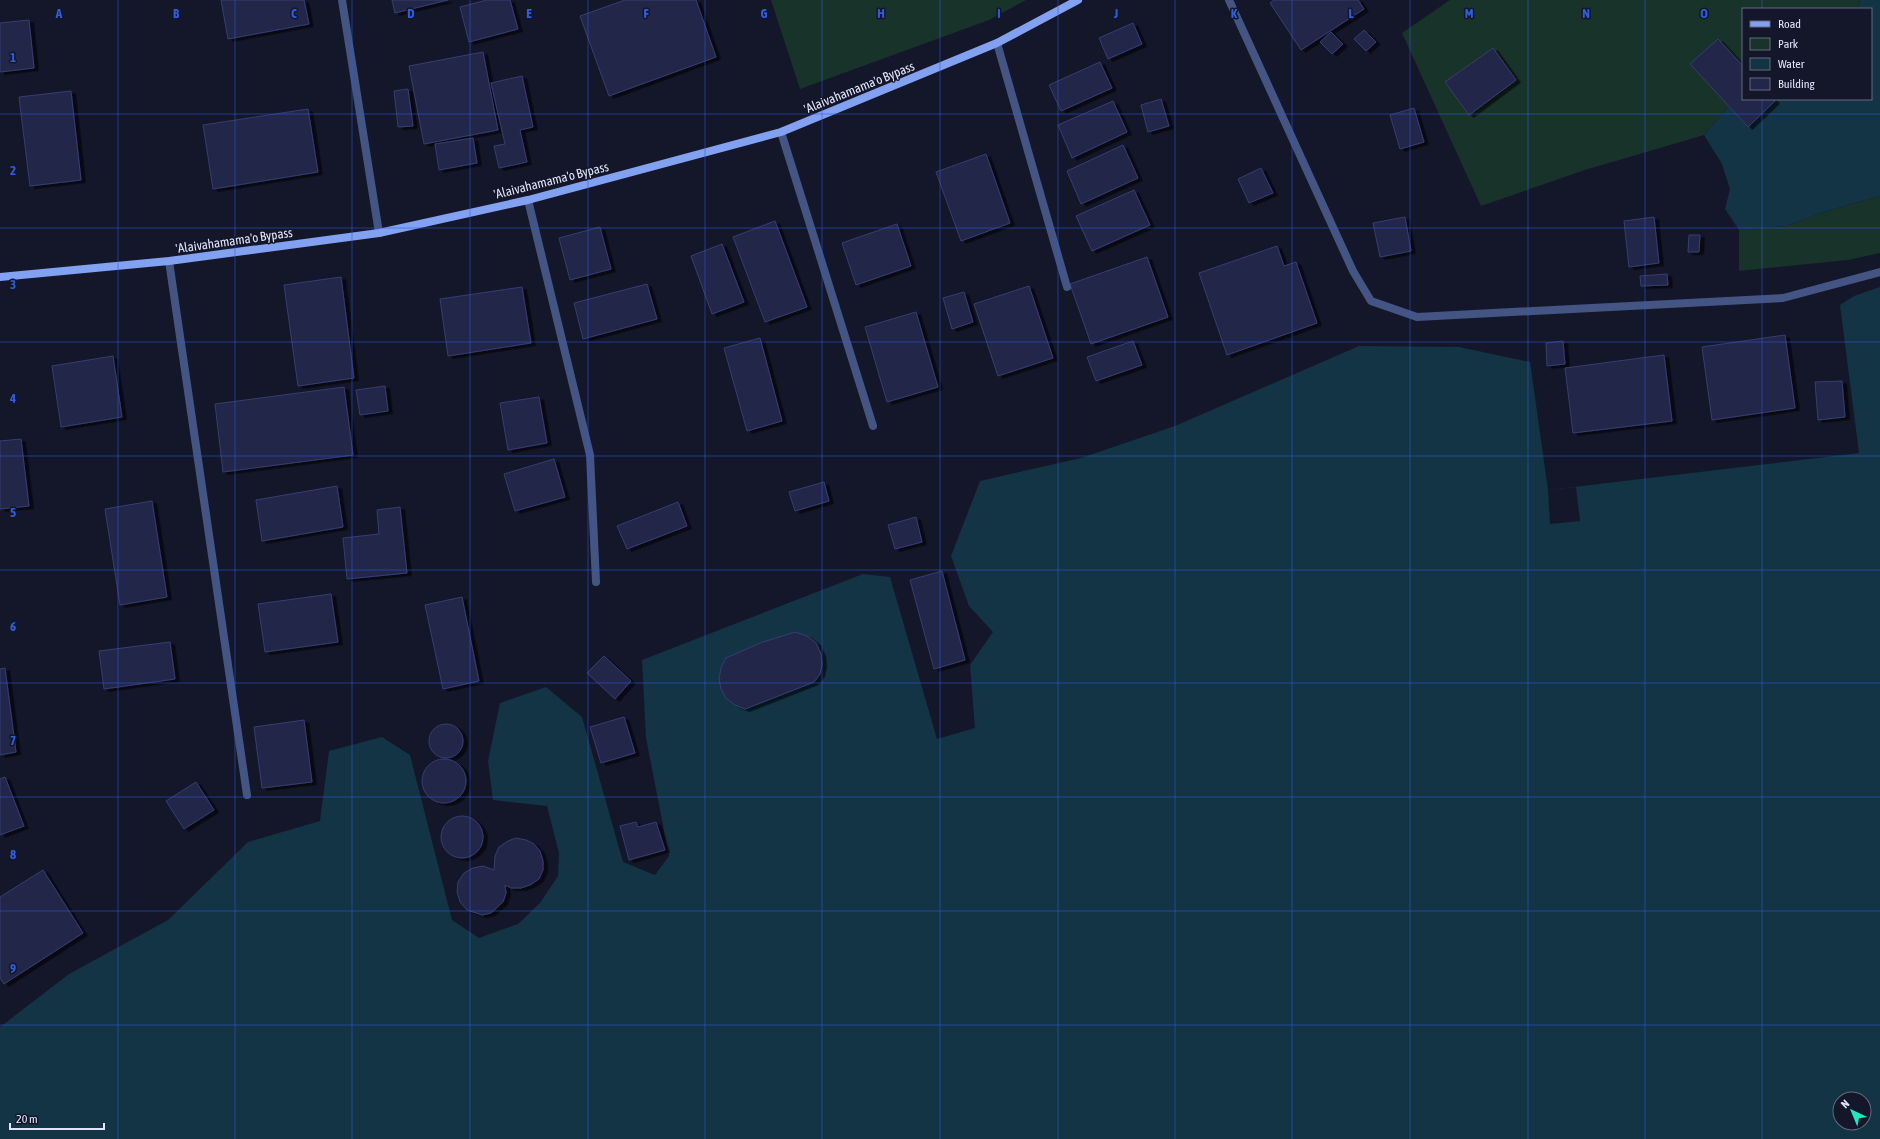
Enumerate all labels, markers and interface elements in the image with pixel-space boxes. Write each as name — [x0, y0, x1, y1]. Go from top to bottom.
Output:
text: A — [55, 6, 63, 21]
text: B — [173, 6, 180, 21]
text: C — [291, 6, 297, 21]
text: D — [407, 6, 415, 21]
text: E — [526, 6, 532, 21]
text: F — [643, 6, 649, 21]
text: G — [761, 6, 768, 21]
text: H — [877, 6, 885, 21]
text: I — [997, 6, 1001, 21]
text: J — [1113, 6, 1118, 21]
text: K — [1231, 6, 1238, 21]
text: L — [1348, 6, 1354, 21]
text: M — [1465, 6, 1474, 21]
text: N — [1582, 6, 1590, 21]
text: O — [1700, 6, 1708, 21]
legend — [1742, 8, 1872, 100]
text: Road — [1778, 17, 1801, 31]
text: Park — [1778, 37, 1799, 51]
text: 1 — [10, 50, 16, 65]
text: Water — [1778, 57, 1805, 71]
street label: 'Alaivahamama'o Bypass — [802, 58, 917, 116]
text: Building — [1778, 77, 1816, 91]
street label: 'Alaivahamama'o Bypass — [492, 159, 610, 202]
text: 2 — [10, 163, 16, 178]
street label: 'Alaivahamama'o Bypass — [175, 225, 294, 256]
text: 3 — [10, 277, 16, 292]
text: 4 — [9, 391, 16, 406]
text: 5 — [10, 505, 16, 520]
text: 6 — [10, 619, 16, 634]
text: 7 — [10, 733, 16, 748]
text: 8 — [10, 847, 16, 862]
text: 9 — [10, 961, 16, 976]
north arrow — [1832, 1091, 1872, 1131]
text: N — [1839, 1097, 1852, 1110]
scale bar — [10, 1105, 104, 1131]
text: 20 m — [16, 1112, 38, 1126]

